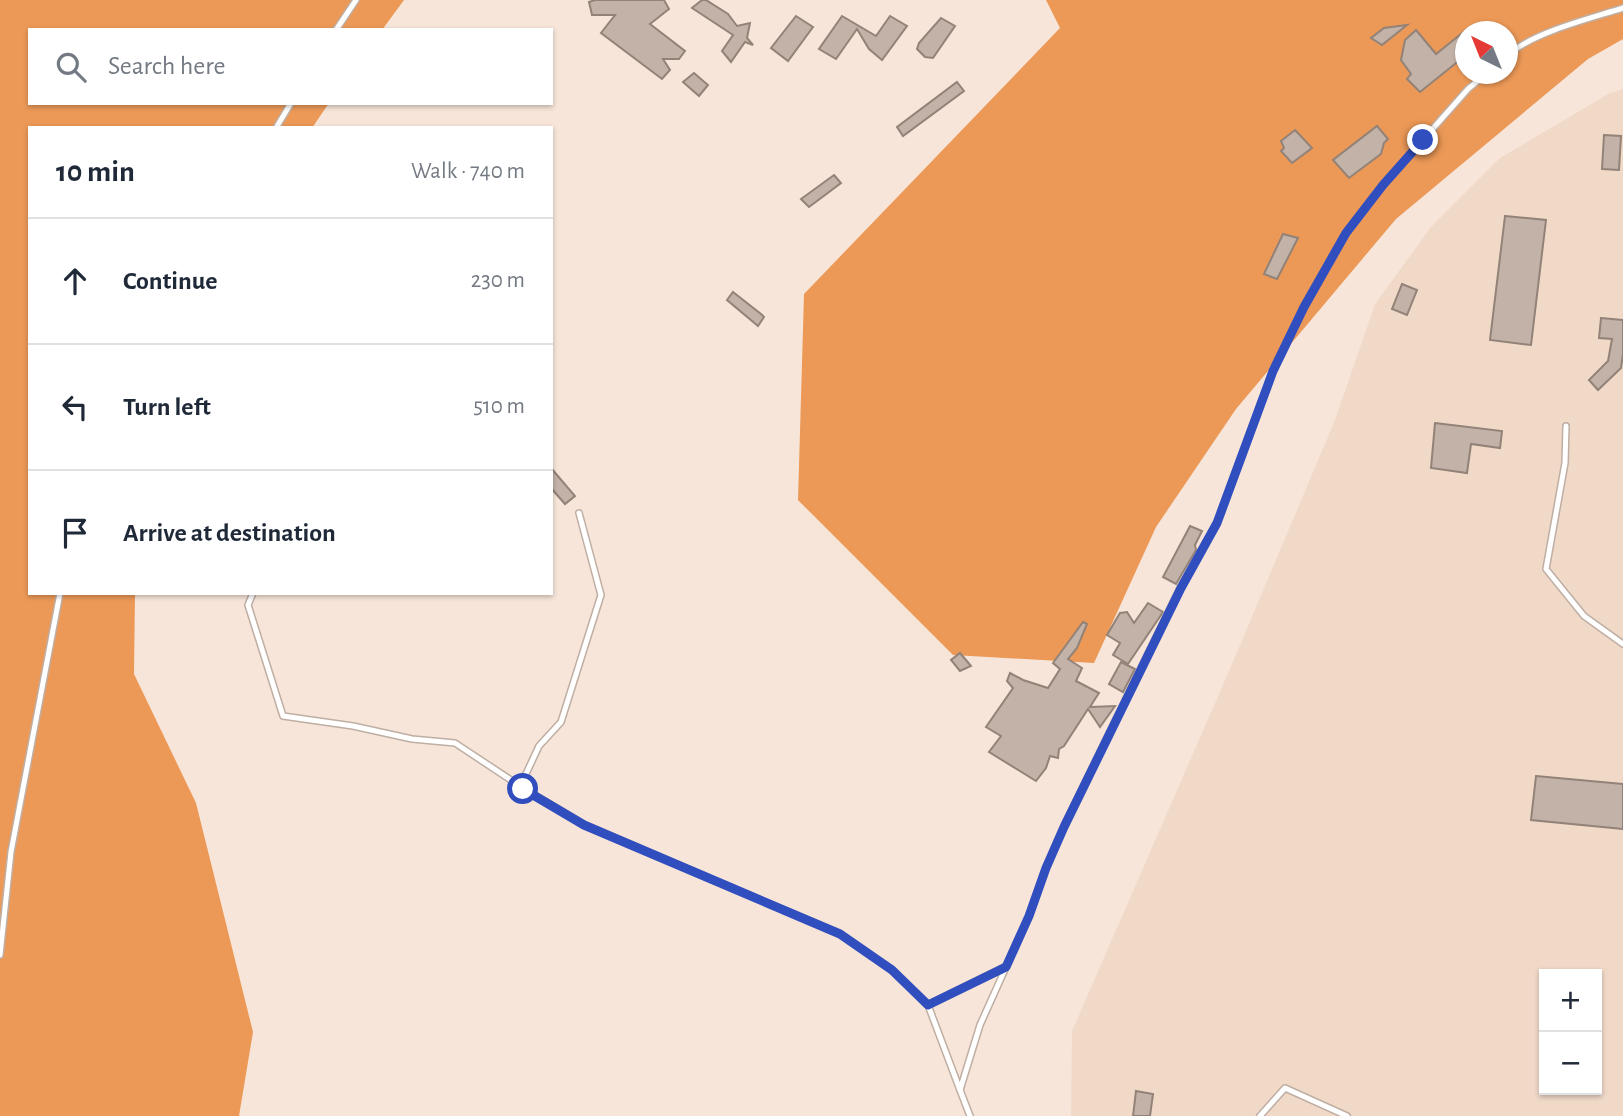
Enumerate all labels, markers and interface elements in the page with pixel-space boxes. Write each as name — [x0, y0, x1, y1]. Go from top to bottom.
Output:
north arrow — [1455, 21, 1518, 84]
search box — [28, 28, 553, 105]
icon: search — [52, 48, 90, 86]
text: Search here — [108, 53, 226, 79]
route end — [1407, 124, 1438, 155]
text: 10 min — [56, 157, 135, 187]
text: Walk · 740 m — [411, 160, 525, 183]
icon: ahead — [56, 262, 94, 300]
text: Continue — [123, 268, 218, 294]
text: 230 m — [471, 269, 525, 292]
icon: left — [56, 388, 94, 426]
text: Turn left — [123, 394, 211, 420]
text: 510 m — [473, 395, 525, 418]
icon: arrive — [56, 514, 94, 552]
text: Arrive at destination — [123, 520, 336, 546]
route start — [507, 773, 538, 804]
map controls — [1539, 969, 1602, 1095]
button: + — [1539, 969, 1602, 1032]
button: − — [1539, 1032, 1602, 1095]

